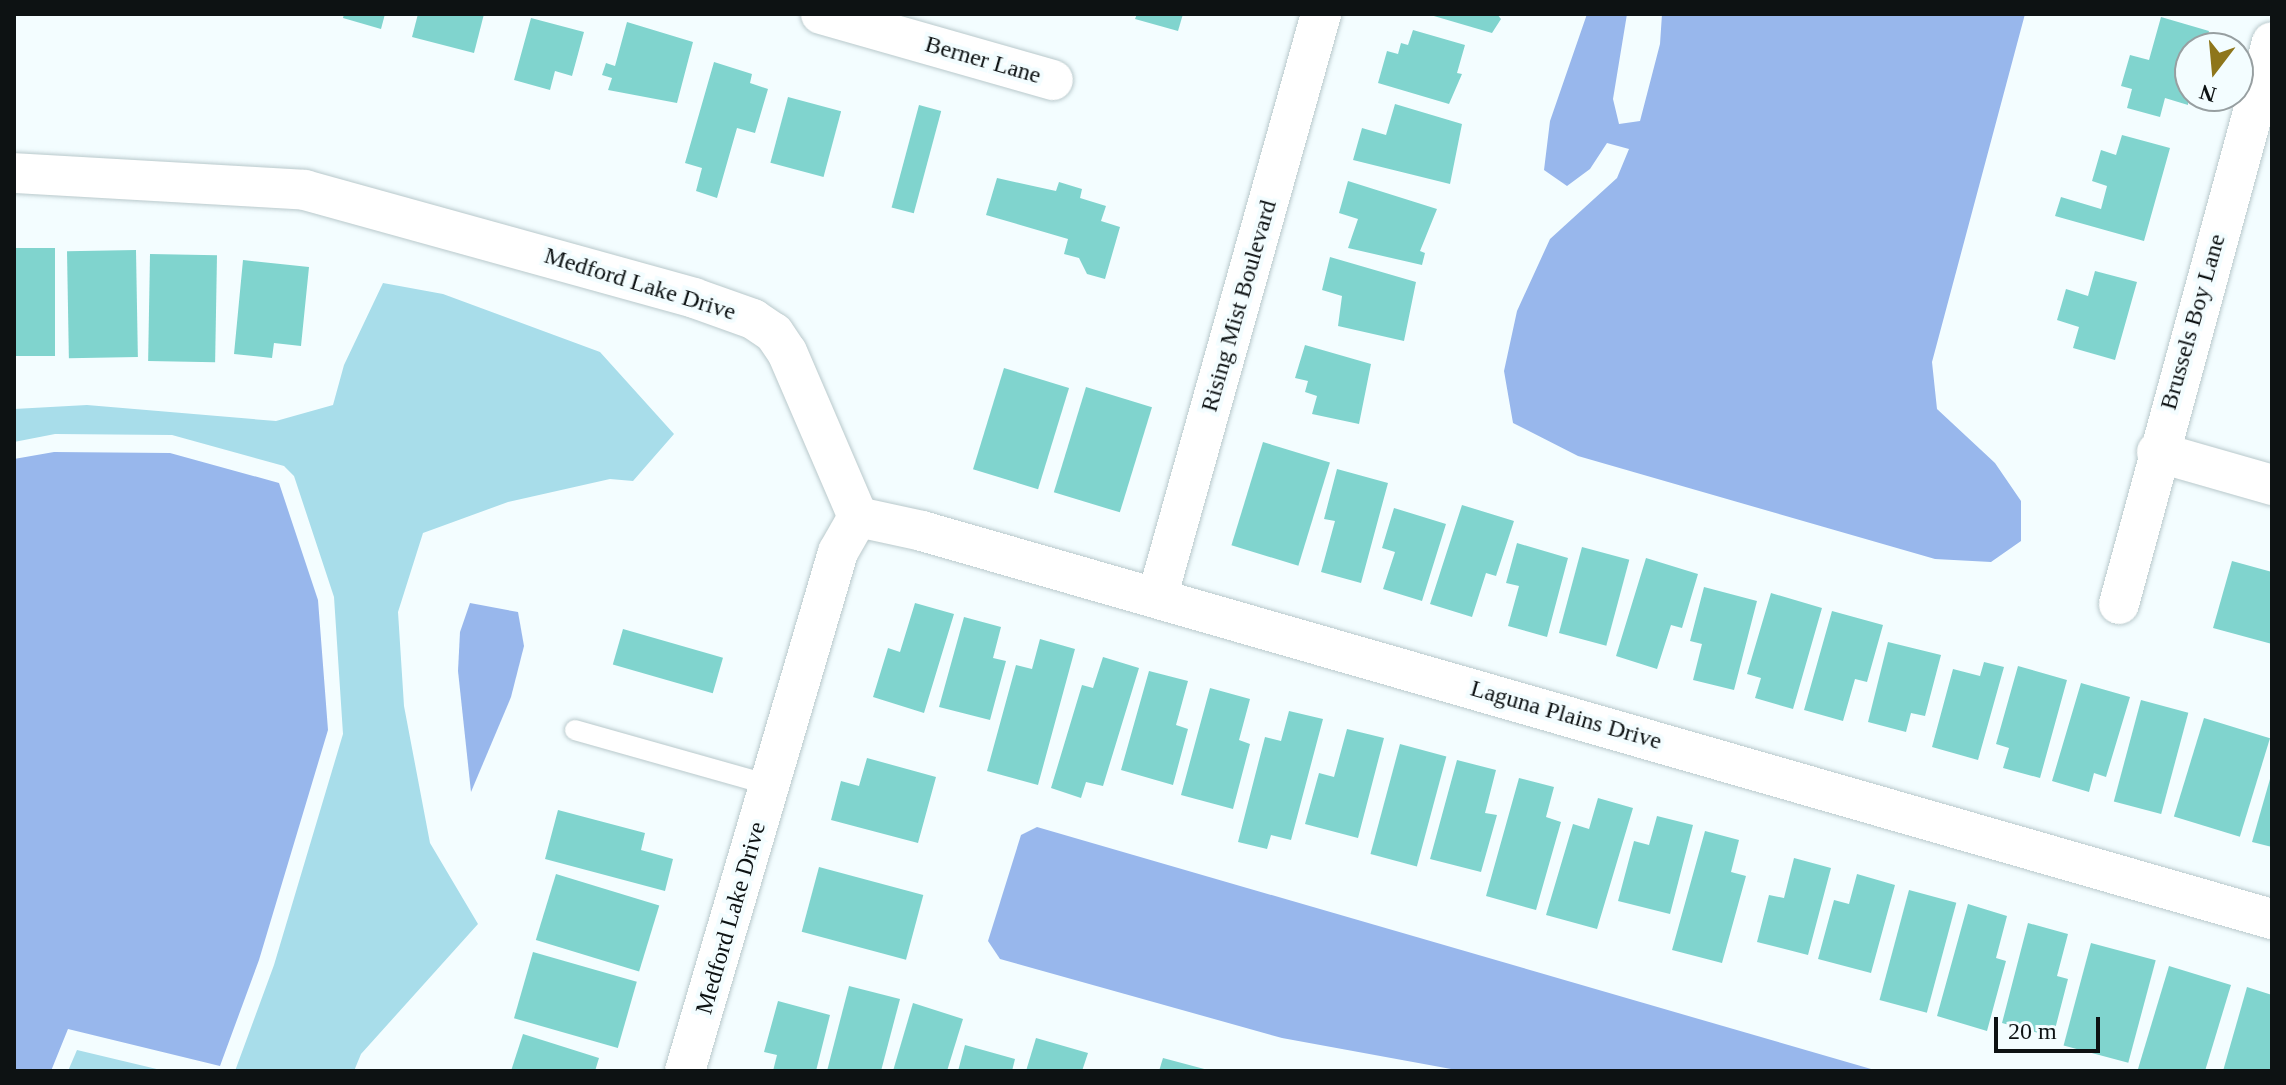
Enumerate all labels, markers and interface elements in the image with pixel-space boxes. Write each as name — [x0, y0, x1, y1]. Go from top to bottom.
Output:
street label: Berner Lane — [922, 30, 1044, 90]
north arrow — [2174, 32, 2254, 112]
text: N — [2197, 79, 2219, 108]
street label: Rising Mist Boulevard — [1195, 197, 1283, 415]
street label: Brussels Boy Lane — [2154, 231, 2232, 413]
street label: Medford Lake Drive — [541, 241, 739, 327]
street label: Laguna Plains Drive — [1467, 674, 1665, 756]
street label: Medford Lake Drive — [690, 819, 772, 1017]
scale bar — [1998, 1001, 2104, 1051]
text: 20 m — [2008, 1018, 2057, 1044]

